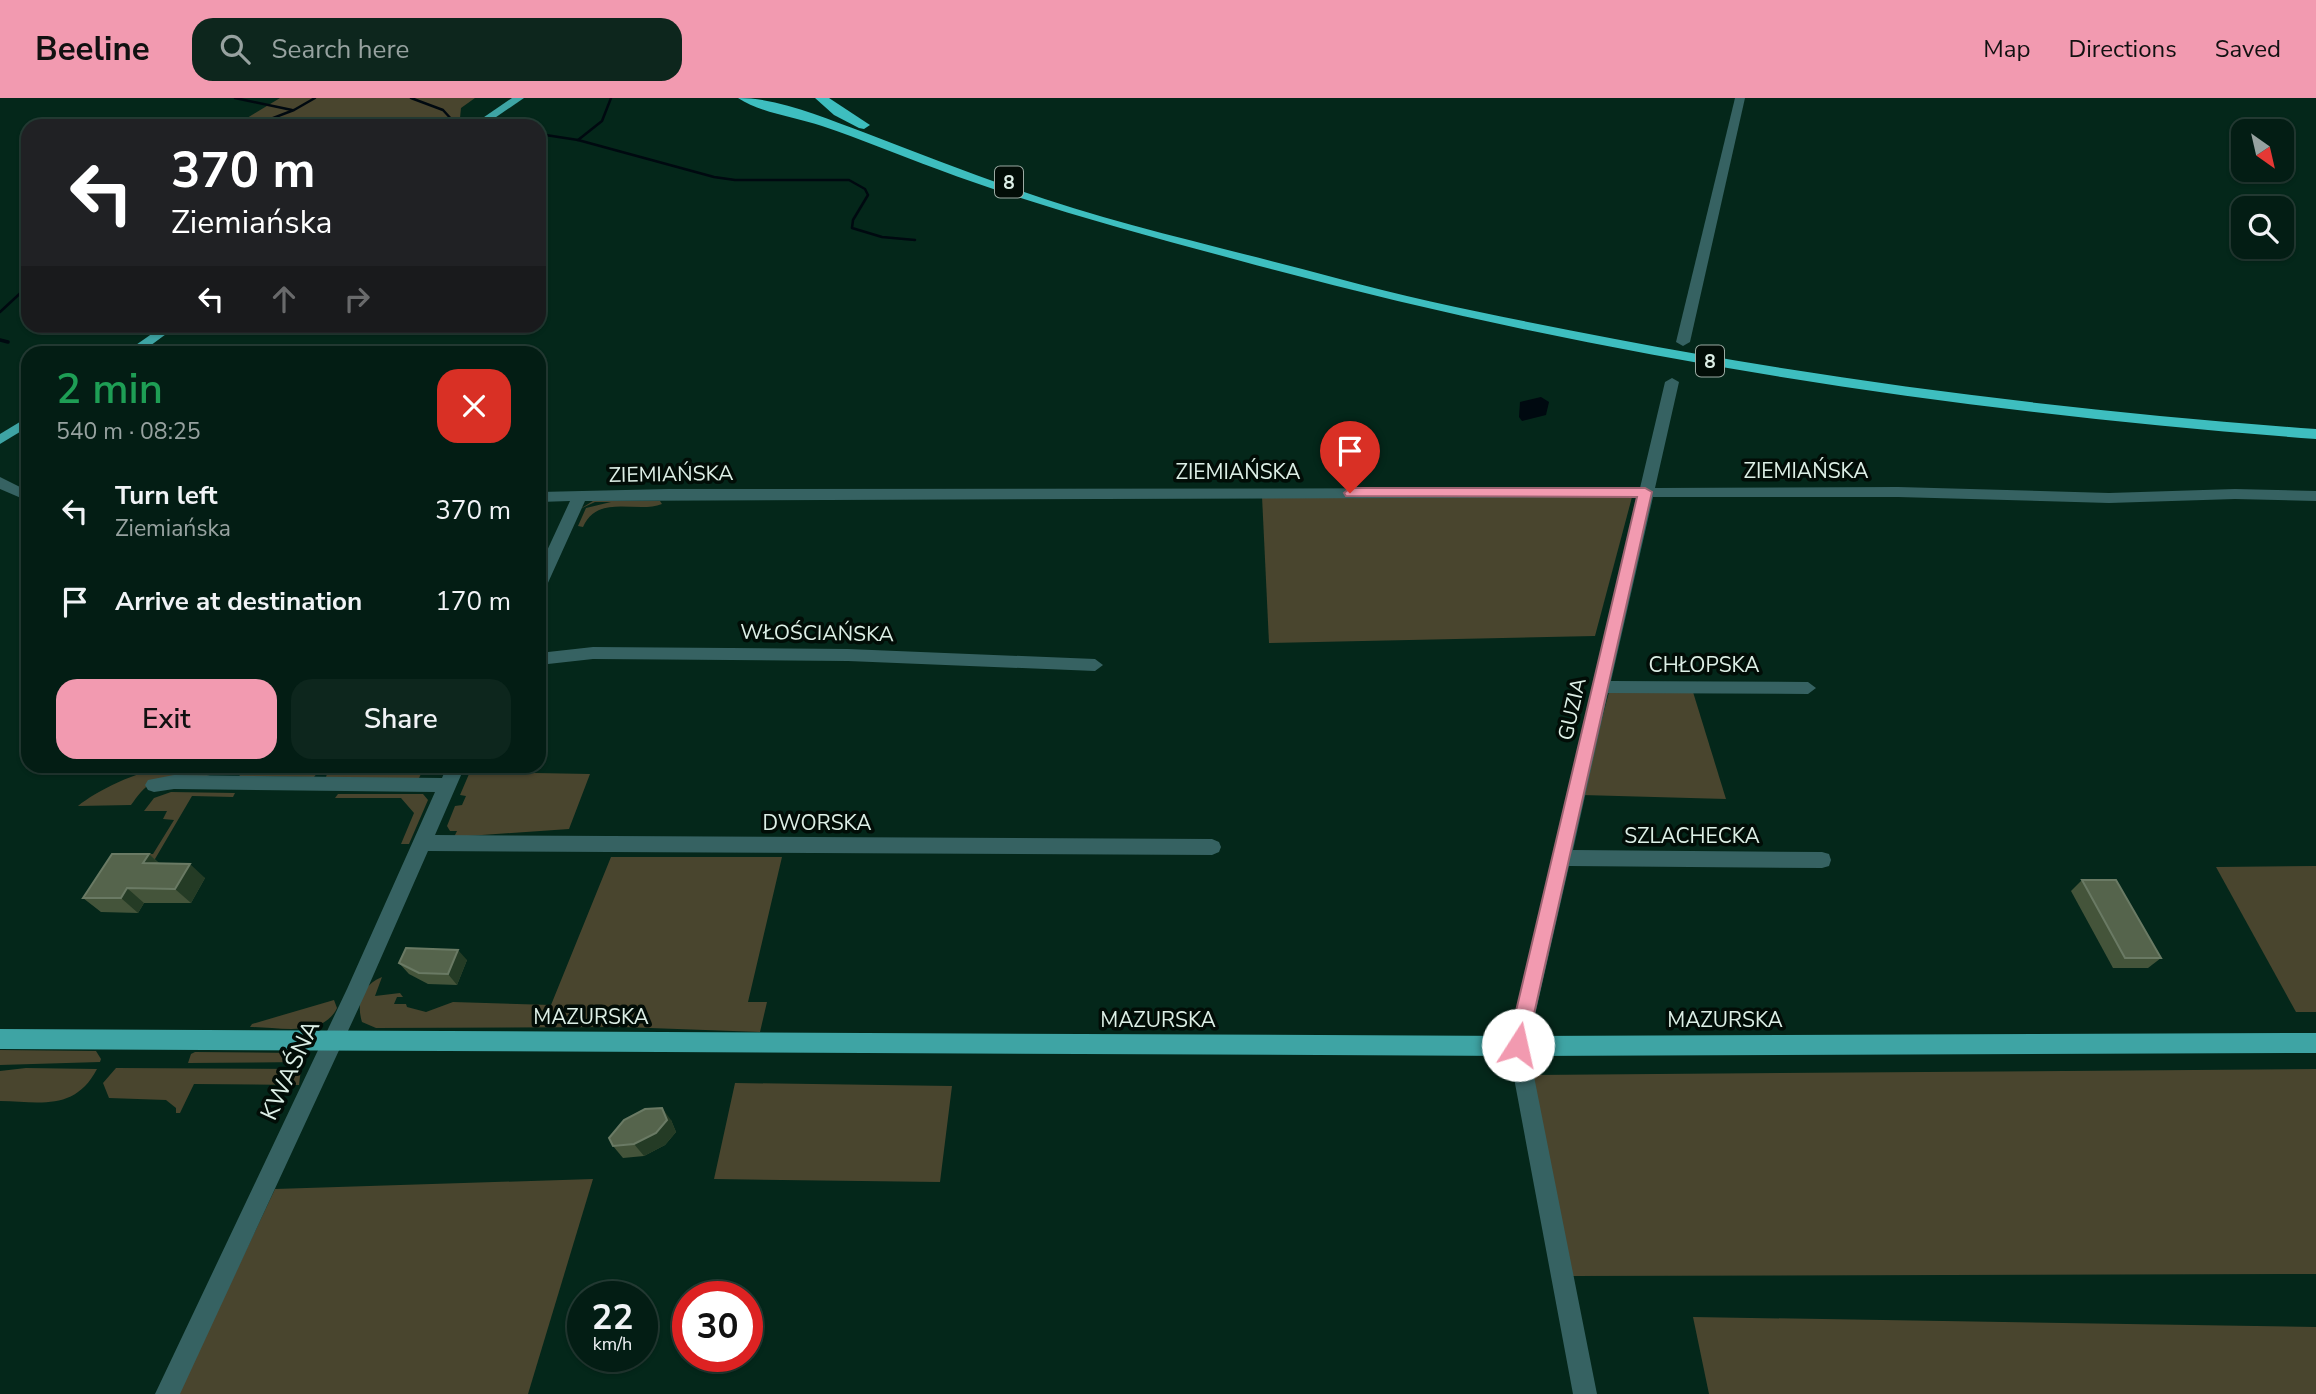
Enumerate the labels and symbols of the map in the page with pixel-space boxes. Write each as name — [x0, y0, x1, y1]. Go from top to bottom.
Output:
north arrow — [2231, 119, 2294, 182]
road number: 8 — [995, 166, 1023, 198]
road number: 8 — [1696, 345, 1724, 376]
pin — [1320, 421, 1380, 493]
street label: ZIEMIAŃSKA — [1744, 457, 1868, 485]
street label: ZIEMIAŃSKA — [1176, 458, 1300, 486]
street label: ZIEMIAŃSKA — [608, 459, 734, 489]
street label: WŁOŚCIAŃSKA — [740, 618, 894, 648]
street label: CHŁOPSKA — [1649, 651, 1759, 679]
street label: GUZIA — [1551, 675, 1593, 743]
street label: DWORSKA — [763, 809, 871, 837]
street label: SZLACHECKA — [1624, 822, 1760, 850]
street label: MAZURSKA — [533, 1003, 649, 1031]
street label: MAZURSKA — [1100, 1006, 1216, 1034]
street label: MAZURSKA — [1667, 1006, 1783, 1034]
position arrow — [1481, 1008, 1555, 1082]
street label: KWAŚNA — [253, 1014, 327, 1125]
speed limit sign: 30 — [672, 1281, 763, 1372]

